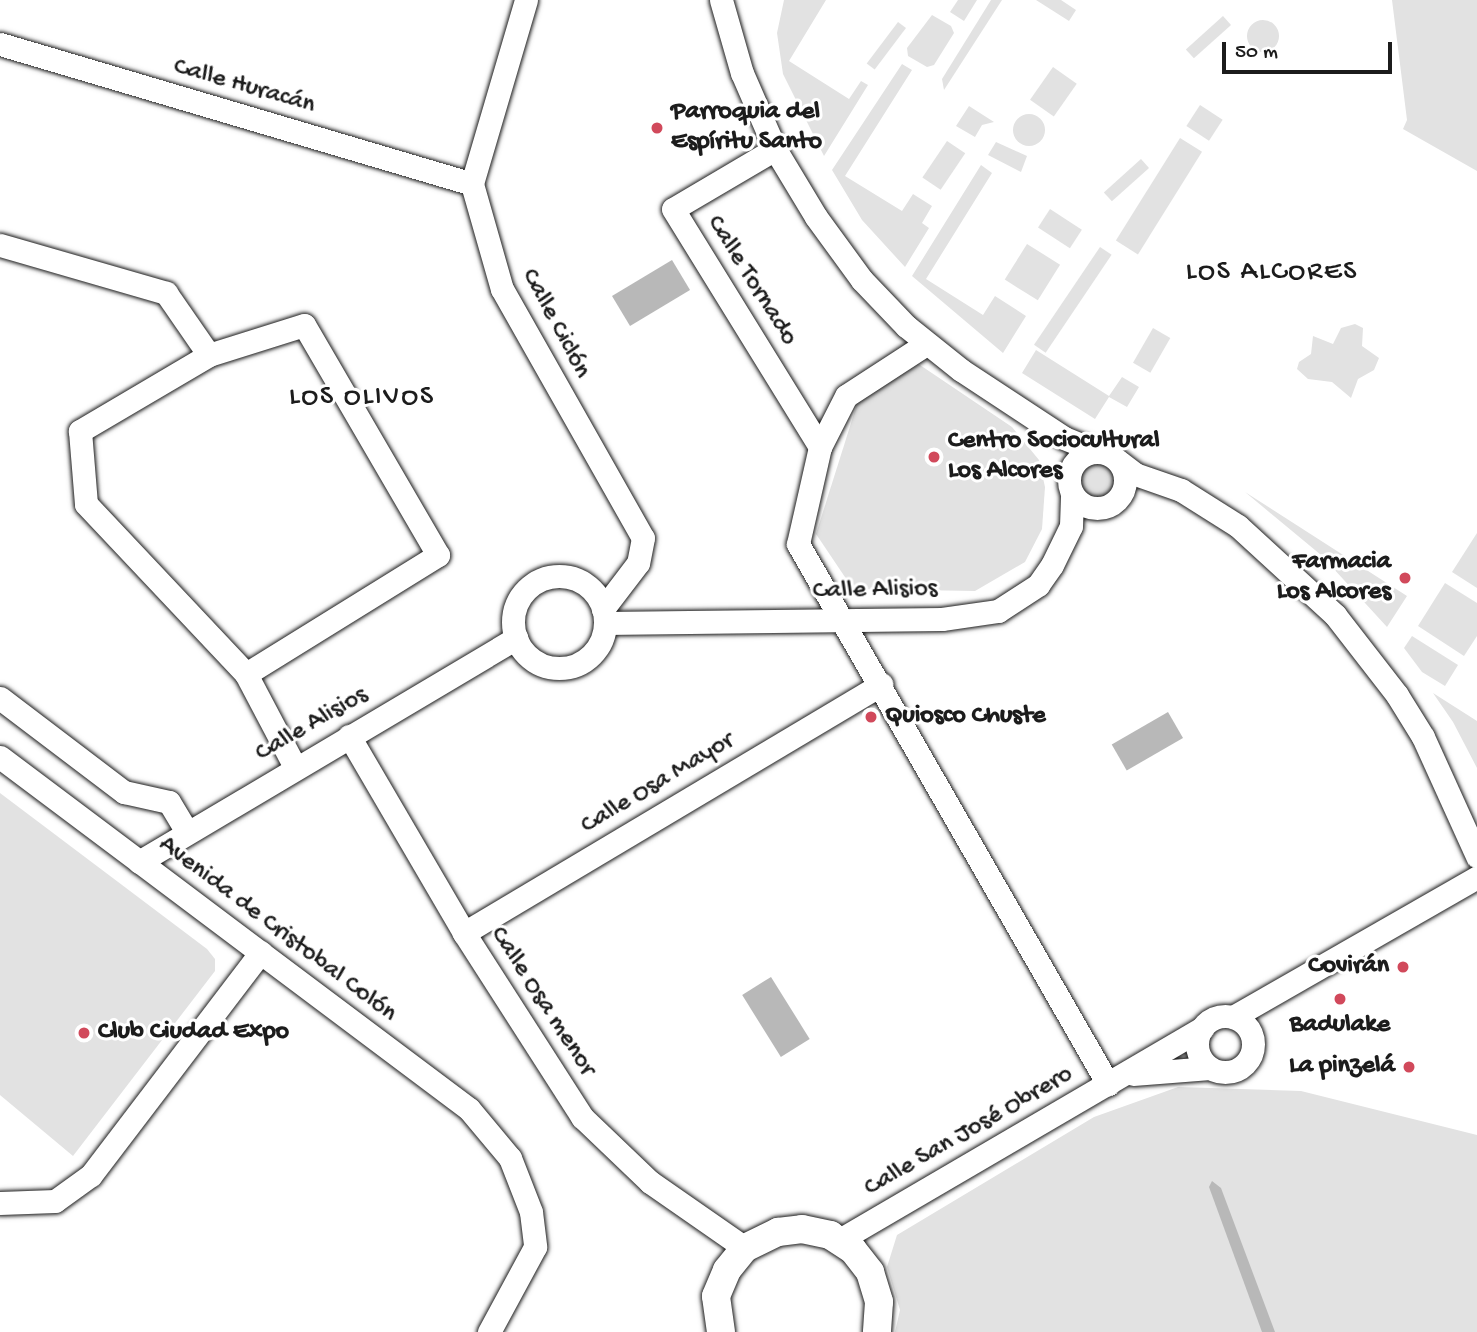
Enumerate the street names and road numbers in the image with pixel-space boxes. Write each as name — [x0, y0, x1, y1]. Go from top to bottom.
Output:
street label: Calle Huracán — [170, 52, 318, 122]
street label: Calle Tornado — [699, 210, 803, 352]
street label: Calle Ciclón — [513, 264, 597, 384]
street label: Calle Alisios — [812, 574, 938, 608]
street label: Calle Alisios — [250, 680, 374, 770]
street label: Calle Osa Mayor — [576, 726, 740, 842]
street label: Avenida de Cristobal Colón — [152, 830, 402, 1030]
street label: Calle Osa menor — [482, 921, 602, 1083]
street label: Calle San José Obrero — [859, 1060, 1079, 1204]

